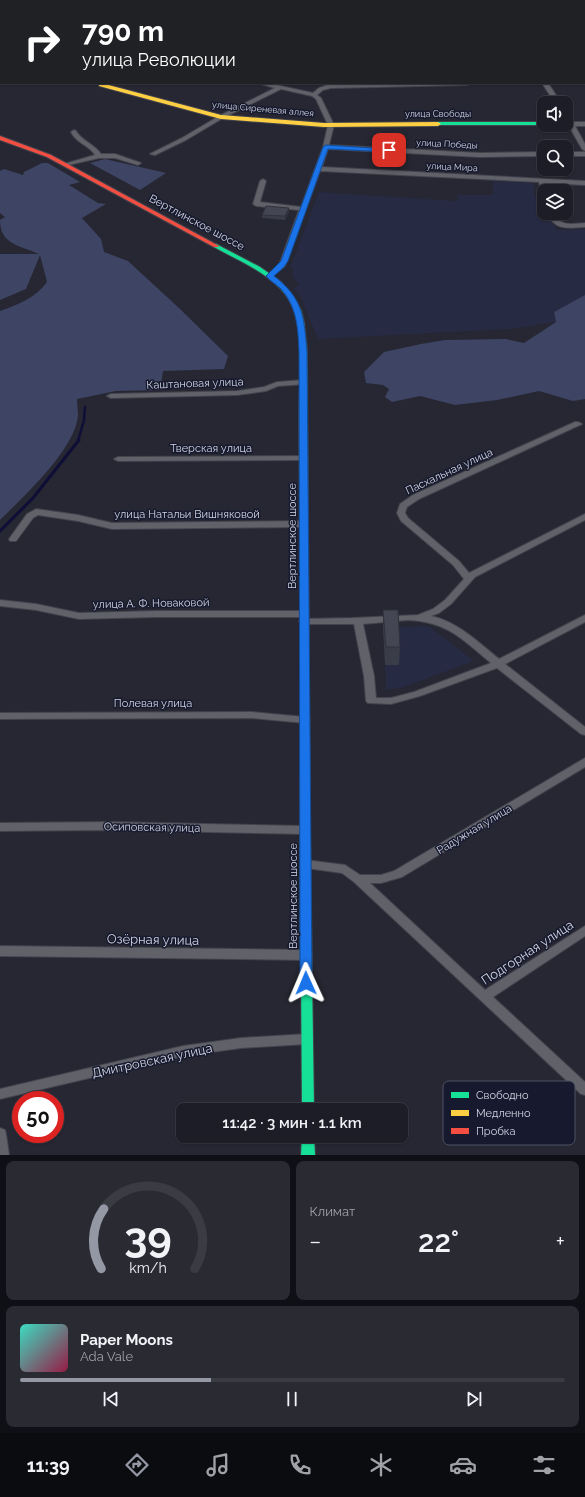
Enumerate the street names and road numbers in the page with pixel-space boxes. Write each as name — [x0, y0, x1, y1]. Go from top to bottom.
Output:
street label: улица Сиреневая аллея — [212, 100, 314, 118]
street label: улица Свободы — [405, 109, 471, 119]
street label: улица Победы — [416, 137, 478, 151]
street label: улица Мира — [426, 161, 478, 173]
street label: Вертлинское шоссе — [147, 192, 247, 253]
street label: Каштановая улица — [146, 375, 244, 392]
street label: Тверская улица — [170, 442, 252, 455]
street label: Пасхальная улица — [404, 446, 495, 497]
street label: Вертлинское шоссе — [286, 482, 299, 589]
street label: улица Натальи Вишняковой — [114, 508, 260, 521]
street label: улица А. Ф. Новаковой — [92, 596, 210, 611]
street label: Полевая улица — [114, 697, 192, 710]
street label: Радужная улица — [434, 802, 514, 857]
street label: Осиповская улица — [104, 820, 200, 835]
street label: Вертлинское шоссе — [287, 842, 300, 949]
street label: Подгорная улица — [478, 917, 576, 988]
street label: Озёрная улица — [107, 931, 199, 948]
street label: Дмитровская улица — [90, 1040, 214, 1081]

